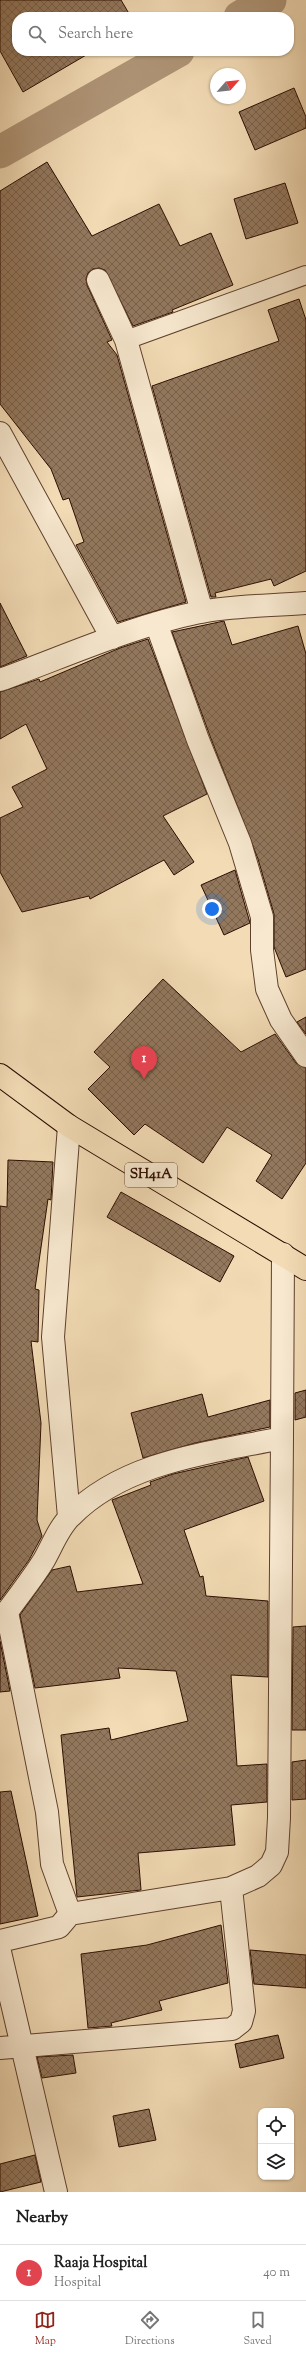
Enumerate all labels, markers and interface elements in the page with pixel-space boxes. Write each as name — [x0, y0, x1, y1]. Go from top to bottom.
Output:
search box — [12, 12, 294, 56]
icon: search — [26, 23, 48, 45]
text: Search here — [58, 24, 133, 45]
north arrow — [210, 68, 246, 104]
your location — [202, 899, 222, 919]
pin: 1 — [131, 1046, 157, 1079]
road number: SH41A — [125, 1163, 177, 1187]
map controls — [258, 2108, 294, 2180]
button: locate — [258, 2108, 294, 2144]
button: layers — [258, 2144, 294, 2180]
text: Nearby — [16, 2206, 68, 2230]
text: Raaja Hospital — [54, 2253, 147, 2274]
text: 1 — [27, 2264, 31, 2282]
text: 40 m — [263, 2264, 290, 2282]
text: Hospital — [54, 2274, 101, 2292]
tab: Map — [34, 2309, 56, 2349]
tab: Directions — [125, 2309, 175, 2349]
tab: Saved — [243, 2309, 272, 2349]

